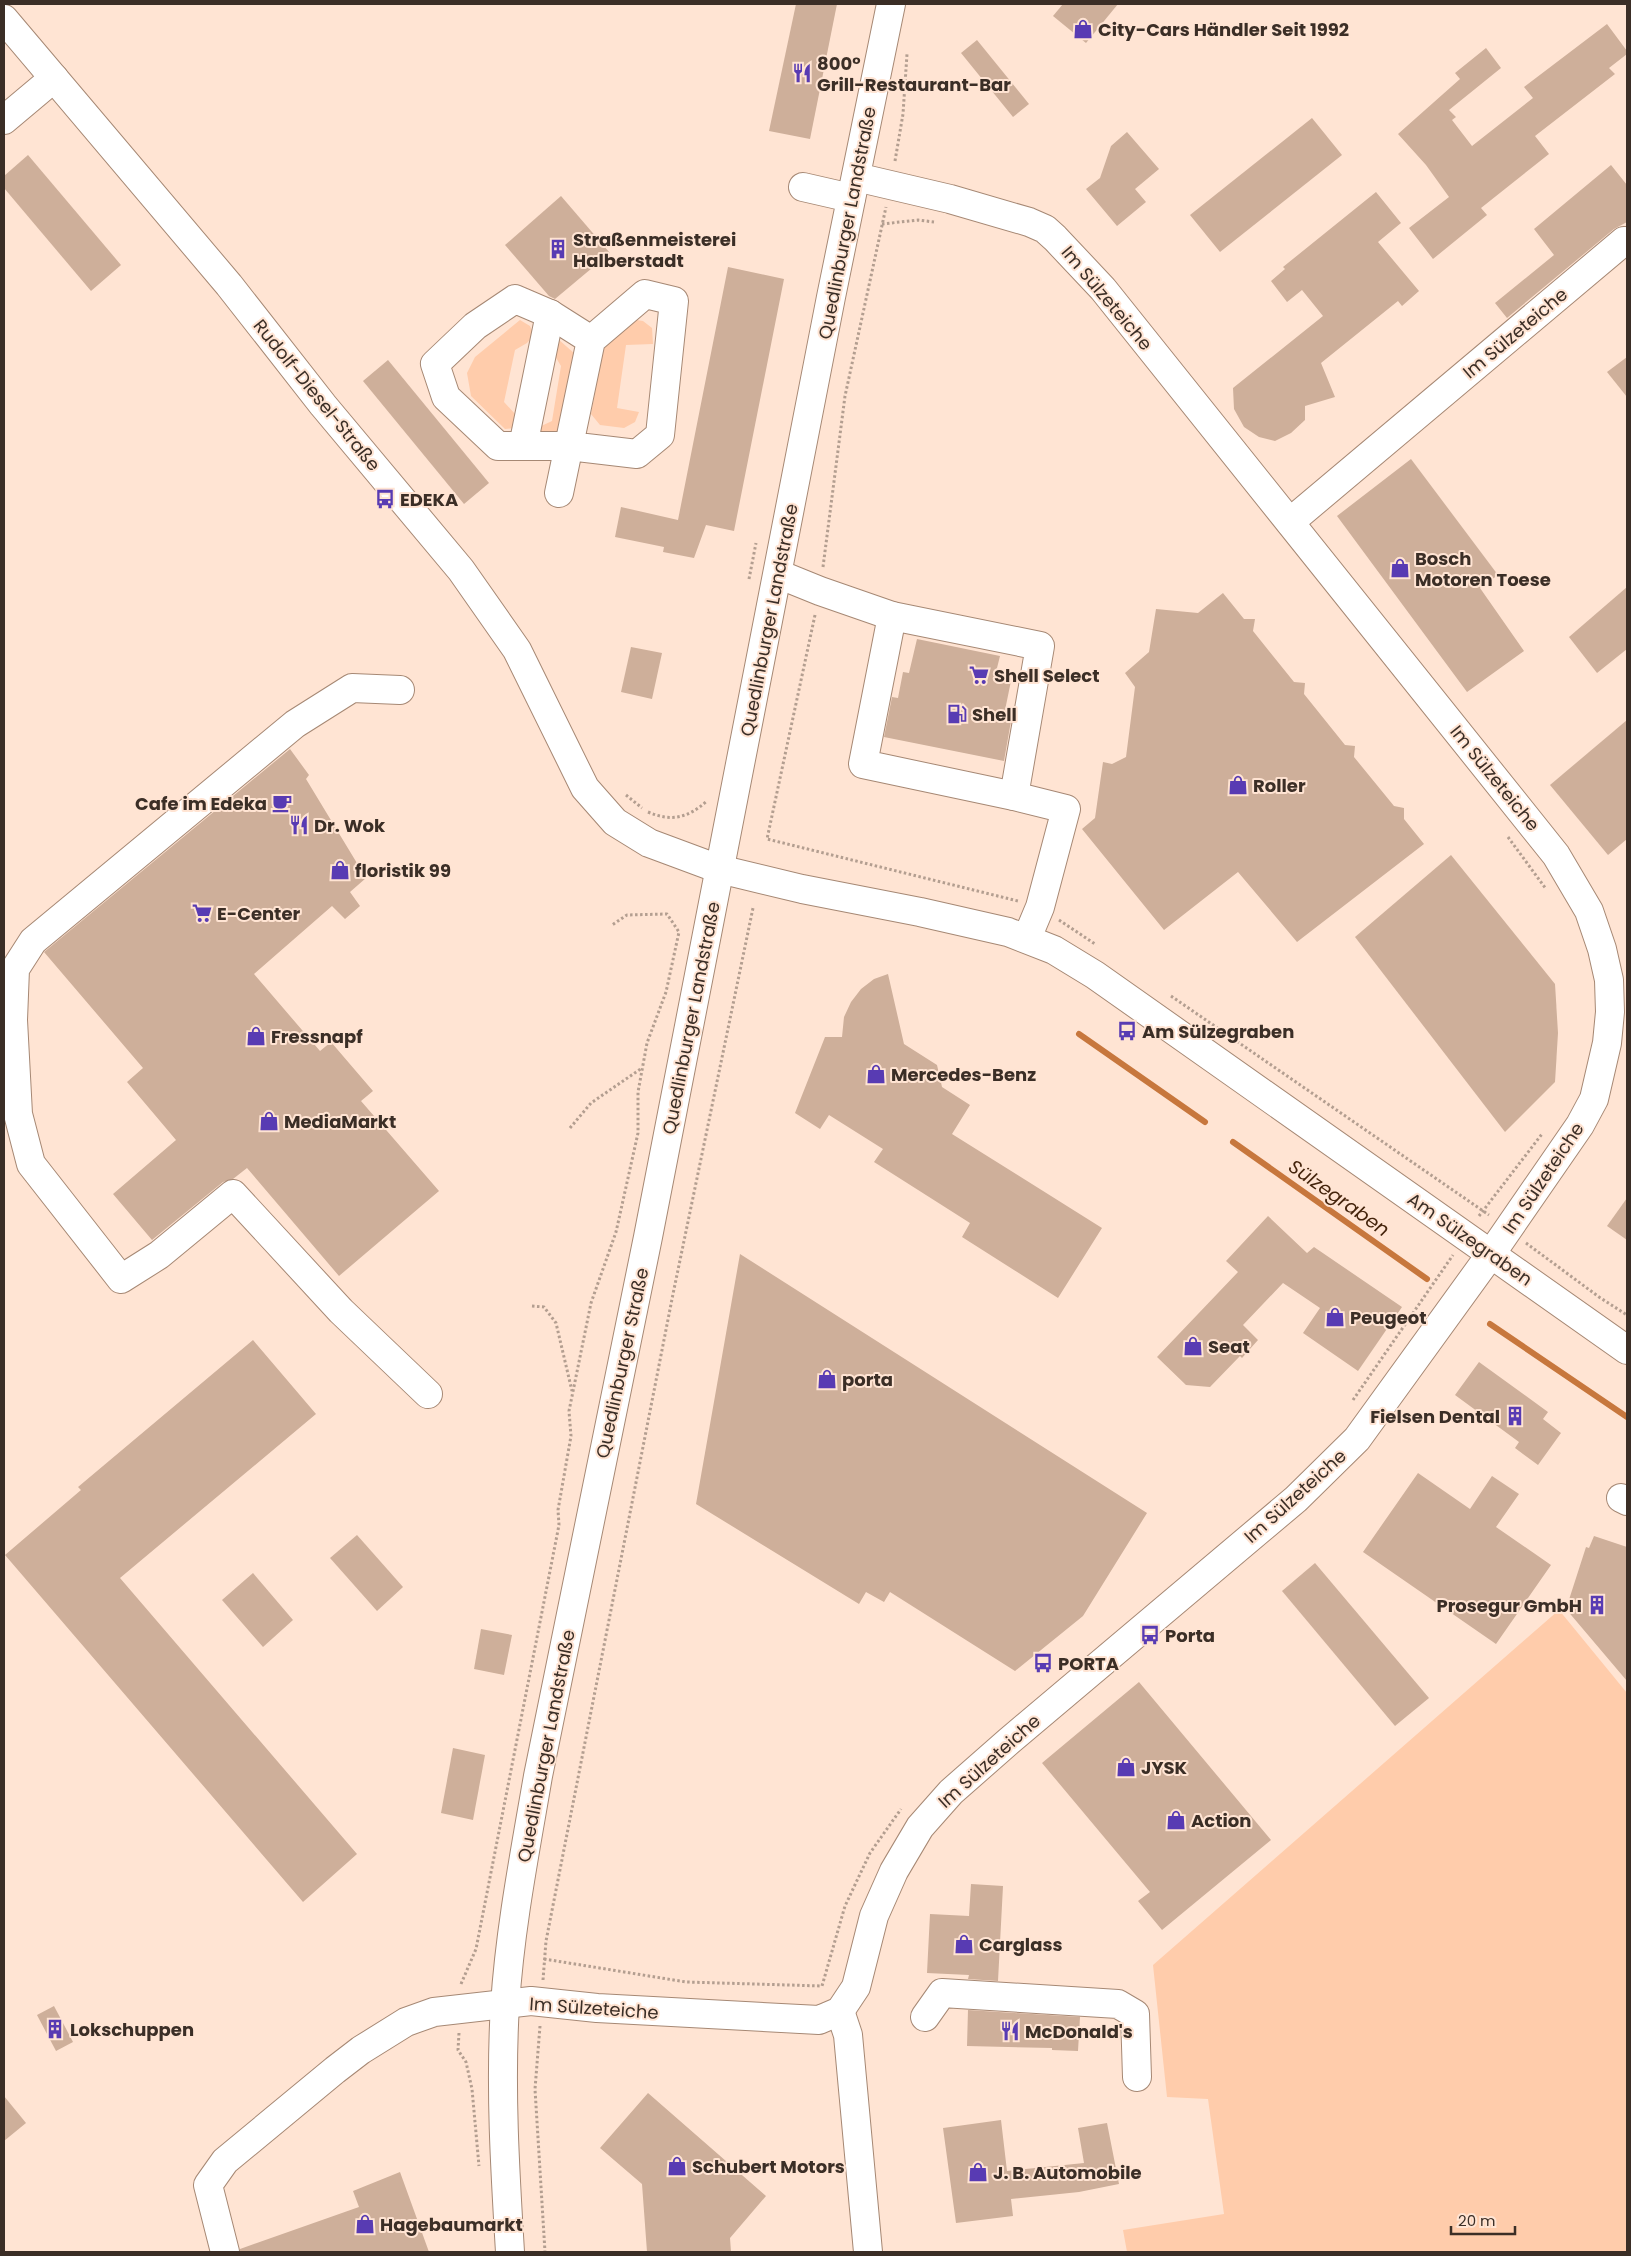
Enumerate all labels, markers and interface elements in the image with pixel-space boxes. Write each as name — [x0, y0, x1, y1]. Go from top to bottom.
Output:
place label: City-Cars Händler Seit 1992 — [1098, 17, 1349, 42]
shop icon: City-Cars Händler Seit 1992 — [1072, 18, 1094, 40]
place label: 800° Grill-Restaurant-Bar — [817, 51, 1011, 97]
restaurant icon: 800° Grill-Restaurant-Bar — [791, 62, 813, 84]
street label: Quedlinburger Landstraße — [812, 105, 882, 341]
place label: Straßenmeisterei Halberstadt — [573, 227, 736, 273]
building icon: Straßenmeisterei Halberstadt — [547, 238, 569, 260]
street label: Im Sülzeteiche — [1056, 240, 1158, 356]
street label: Im Sülzeteiche — [1457, 282, 1573, 384]
street label: Rudolf-Diesel-Straße — [248, 314, 386, 476]
place label: EDEKA — [400, 487, 458, 512]
bus stop icon: EDEKA — [374, 488, 396, 510]
street label: Quedlinburger Landstraße — [734, 502, 804, 738]
place label: Bosch Motoren Toese — [1415, 546, 1551, 592]
shop icon: Bosch Motoren Toese — [1389, 557, 1411, 579]
place label: Shell Select — [994, 663, 1099, 688]
supermarket icon: Shell Select — [968, 664, 990, 686]
place label: Shell — [972, 702, 1017, 727]
fuel station icon: Shell — [946, 703, 968, 725]
street label: Im Sülzeteiche — [1445, 720, 1545, 836]
place label: Roller — [1253, 773, 1306, 798]
shop icon: Roller — [1227, 774, 1249, 796]
place label: Cafe im Edeka — [135, 791, 267, 816]
cafe icon: Cafe im Edeka — [271, 792, 293, 814]
place label: Dr. Wok — [314, 813, 386, 838]
restaurant icon: Dr. Wok — [288, 814, 310, 836]
place label: floristik 99 — [355, 858, 451, 883]
shop icon: floristik 99 — [329, 859, 351, 881]
street label: Quedlinburger Landstraße — [656, 900, 726, 1136]
place label: E-Center — [217, 901, 301, 926]
supermarket icon: E-Center — [191, 902, 213, 924]
place label: Am Sülzegraben — [1142, 1019, 1294, 1044]
bus stop icon: Am Sülzegraben — [1116, 1020, 1138, 1042]
place label: Fressnapf — [271, 1024, 363, 1049]
shop icon: Fressnapf — [245, 1025, 267, 1047]
place label: Mercedes-Benz — [891, 1062, 1036, 1087]
shop icon: Mercedes-Benz — [865, 1063, 887, 1085]
place label: MediaMarkt — [284, 1109, 396, 1134]
shop icon: MediaMarkt — [258, 1110, 280, 1132]
street label: Im Sülzeteiche — [1496, 1117, 1590, 1239]
water label: Sülzegraben — [1283, 1153, 1395, 1243]
street label: Am Sülzegraben — [1403, 1187, 1537, 1291]
street label: Quedlinburger Straße — [590, 1265, 654, 1461]
place label: Peugeot — [1350, 1305, 1427, 1330]
shop icon: Peugeot — [1324, 1306, 1346, 1328]
place label: Seat — [1208, 1334, 1250, 1359]
shop icon: Seat — [1182, 1335, 1204, 1357]
place label: porta — [842, 1367, 893, 1392]
shop icon: porta — [816, 1368, 838, 1390]
place label: Fielsen Dental — [1370, 1404, 1500, 1429]
building icon: Fielsen Dental — [1504, 1405, 1526, 1427]
street label: Im Sülzeteiche — [1239, 1443, 1351, 1549]
place label: Prosegur GmbH — [1436, 1593, 1582, 1618]
building icon: Prosegur GmbH — [1586, 1594, 1608, 1616]
place label: Porta — [1165, 1623, 1215, 1648]
bus stop icon: Porta — [1139, 1624, 1161, 1646]
street label: Quedlinburger Landstraße — [511, 1628, 581, 1864]
place label: PORTA — [1058, 1651, 1119, 1676]
bus stop icon: PORTA — [1032, 1652, 1054, 1674]
street label: Im Sülzeteiche — [933, 1708, 1045, 1814]
place label: JYSK — [1141, 1755, 1188, 1780]
shop icon: JYSK — [1115, 1756, 1137, 1778]
place label: Action — [1191, 1808, 1251, 1833]
shop icon: Action — [1165, 1809, 1187, 1831]
place label: Carglass — [979, 1932, 1062, 1957]
shop icon: Carglass — [953, 1933, 975, 1955]
street label: Im Sülzeteiche — [529, 1991, 659, 2025]
place label: Lokschuppen — [70, 2017, 194, 2042]
building icon: Lokschuppen — [44, 2018, 66, 2040]
place label: McDonald's — [1025, 2019, 1133, 2044]
restaurant icon: McDonald's — [999, 2020, 1021, 2042]
place label: Schubert Motors — [692, 2154, 845, 2179]
shop icon: Schubert Motors — [666, 2155, 688, 2177]
place label: J. B. Automobile — [993, 2160, 1142, 2185]
shop icon: J. B. Automobile — [967, 2161, 989, 2183]
scale bar — [1451, 2204, 1515, 2236]
text: 20 m — [1458, 2210, 1496, 2231]
place label: Hagebaumarkt — [380, 2212, 523, 2237]
shop icon: Hagebaumarkt — [354, 2213, 376, 2235]

